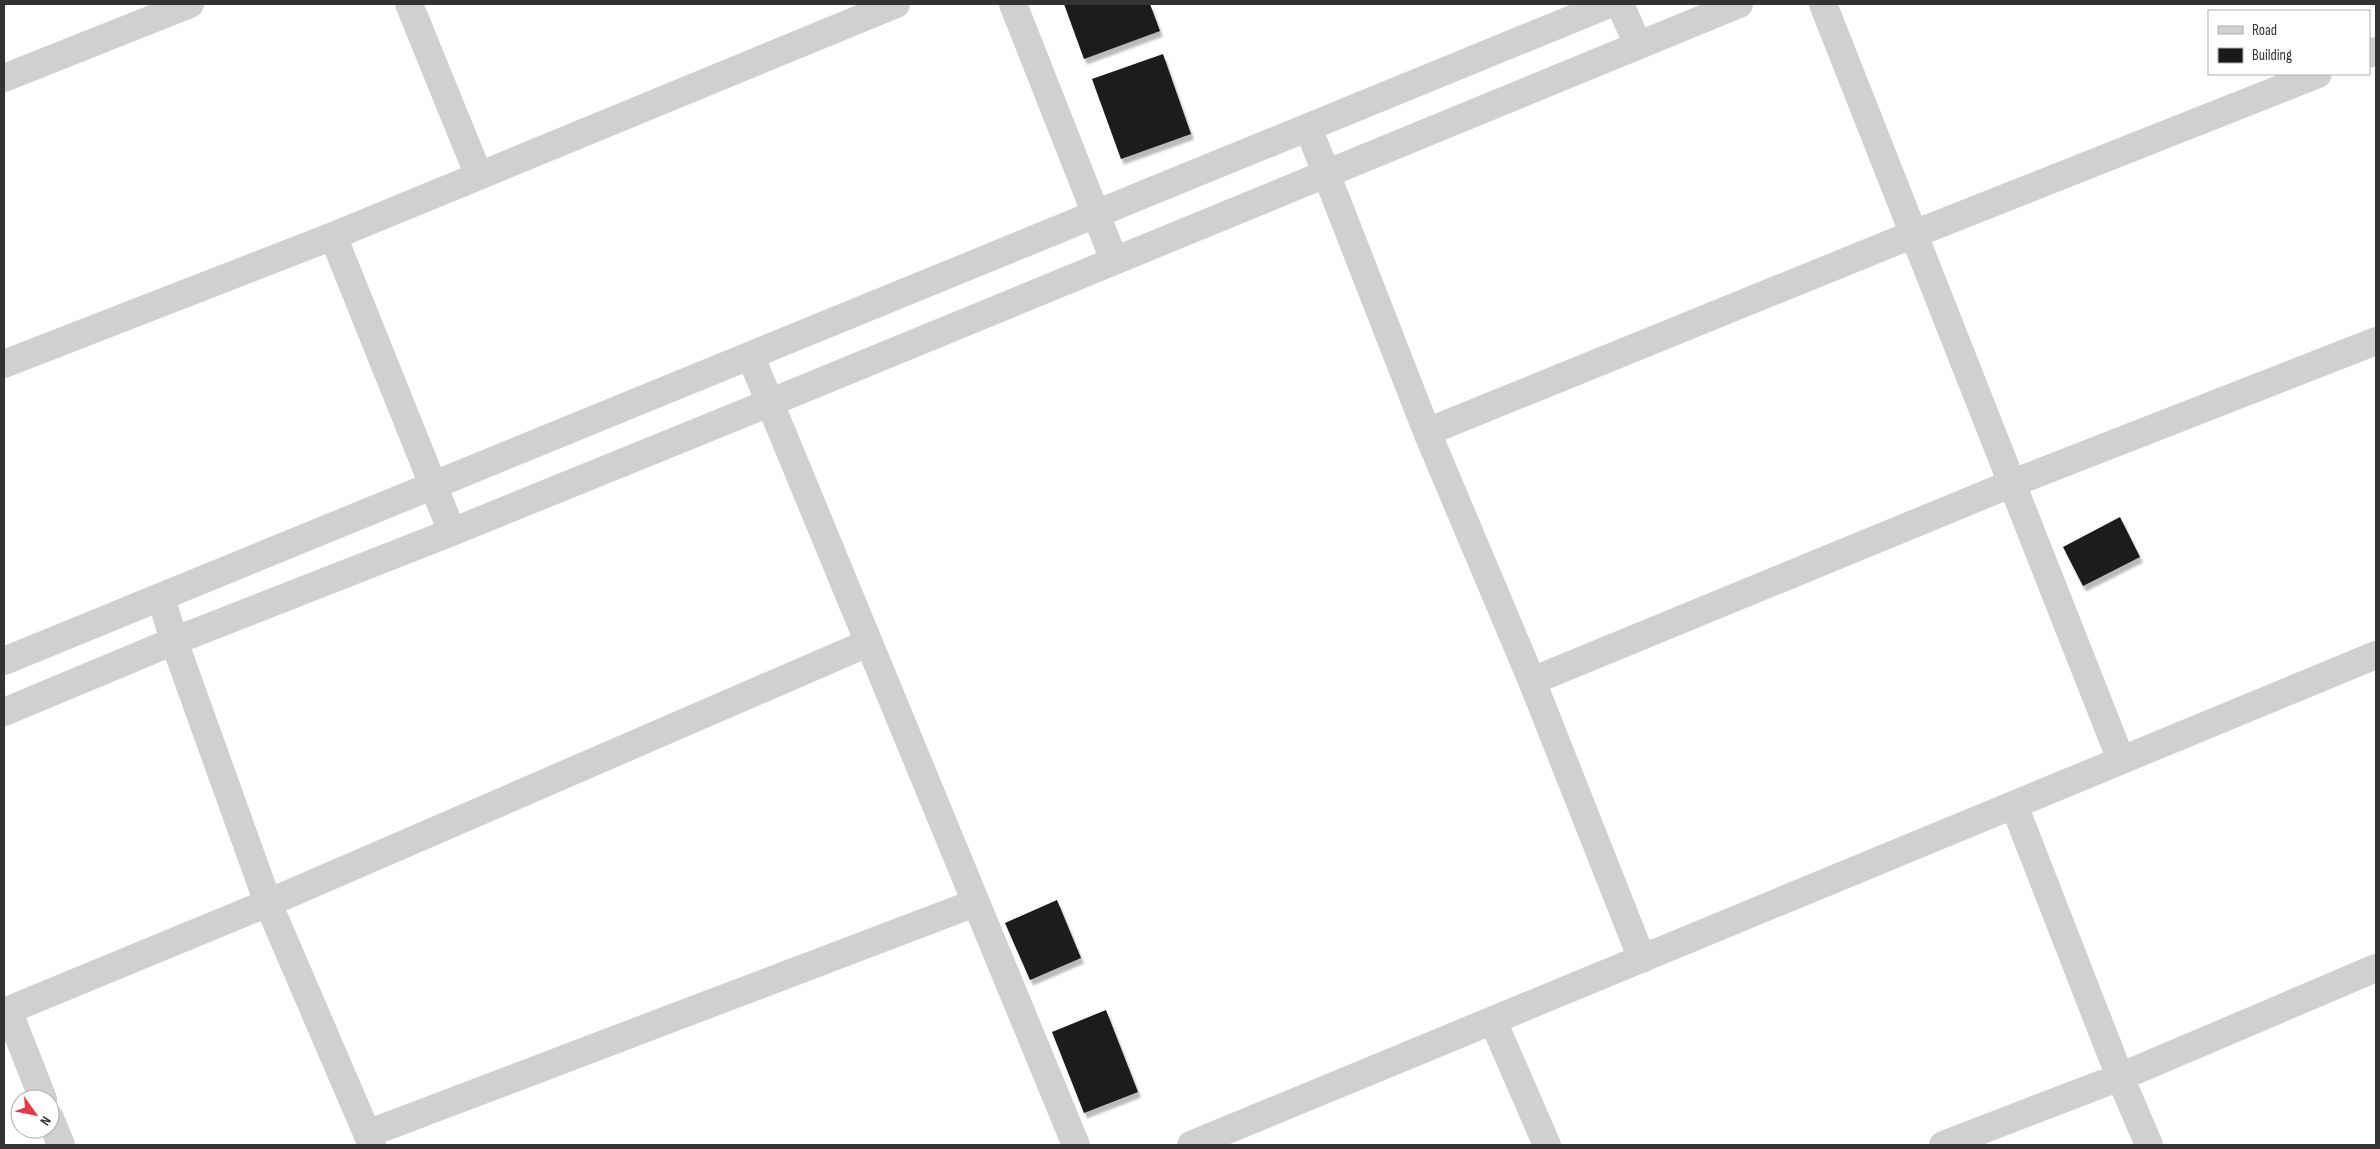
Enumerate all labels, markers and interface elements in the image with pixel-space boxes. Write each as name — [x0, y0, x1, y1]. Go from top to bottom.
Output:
legend — [2208, 10, 2370, 75]
text: Road — [2252, 21, 2277, 40]
text: Building — [2252, 46, 2292, 65]
north arrow — [10, 1089, 60, 1139]
text: N — [36, 1113, 55, 1129]

